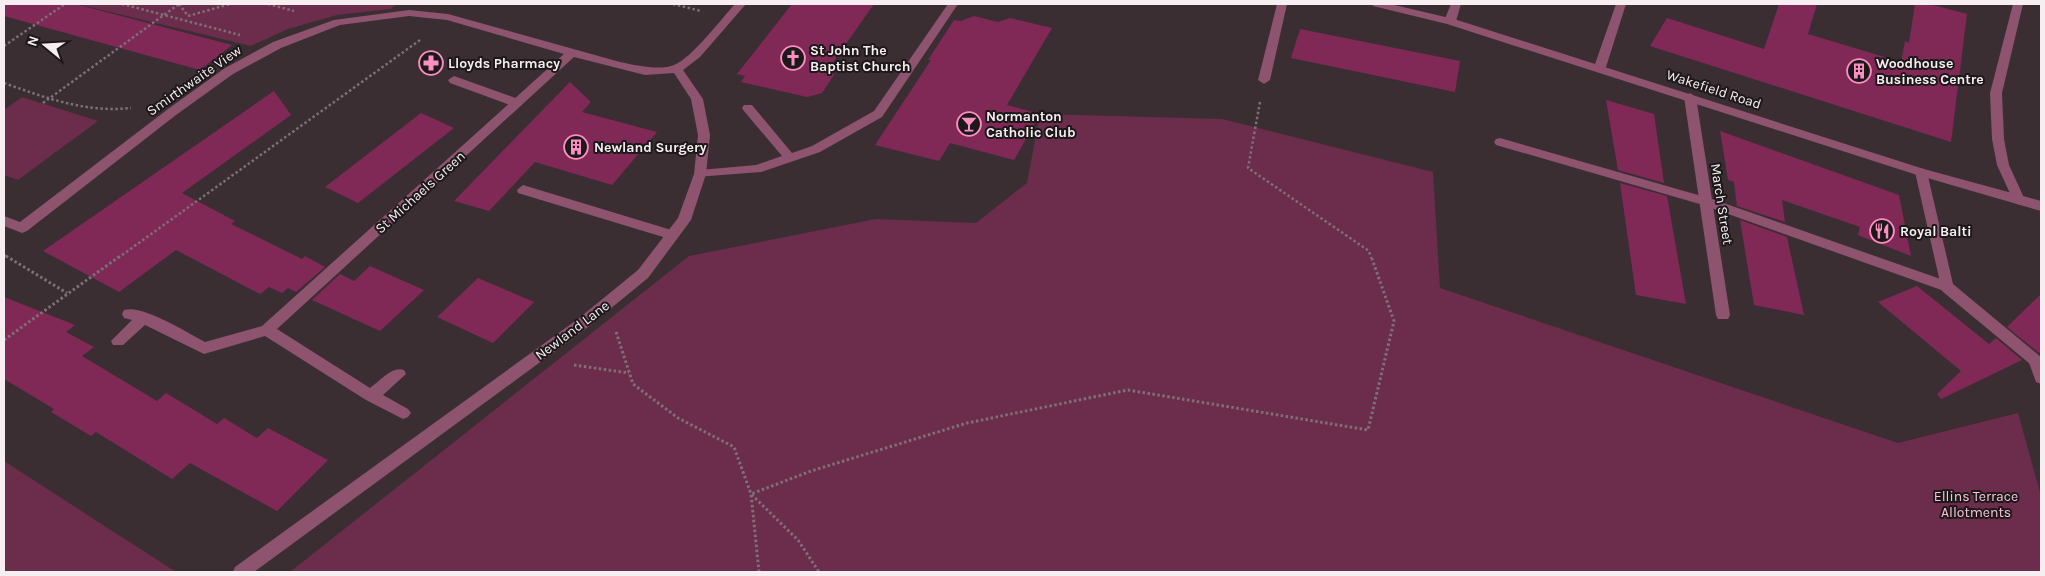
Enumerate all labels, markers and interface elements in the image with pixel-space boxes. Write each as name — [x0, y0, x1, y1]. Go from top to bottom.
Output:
north arrow — [20, 20, 70, 70]
text: N — [23, 34, 43, 49]
street label: Smirthwaite View — [144, 41, 245, 119]
place label: St John The Baptist Church — [810, 42, 910, 75]
church icon: St John The Baptist Church — [780, 45, 806, 71]
pharmacy icon: Lloyds Pharmacy — [418, 50, 444, 76]
place label: Lloyds Pharmacy — [448, 55, 560, 72]
place label: Woodhouse Business Centre — [1876, 55, 1984, 88]
building icon: Woodhouse Business Centre — [1846, 58, 1872, 84]
street label: Wakefield Road — [1664, 66, 1763, 113]
place label: Normanton Catholic Club — [986, 108, 1076, 141]
bar icon: Normanton Catholic Club — [956, 111, 982, 137]
building icon: Newland Surgery — [563, 134, 589, 160]
place label: Newland Surgery — [594, 139, 707, 156]
street label: St Michaels Green — [372, 148, 469, 237]
street label: March Street — [1707, 162, 1736, 246]
restaurant icon: Royal Balti — [1869, 218, 1895, 244]
place label: Royal Balti — [1900, 223, 1972, 240]
street label: Newland Lane — [532, 297, 613, 364]
park label: Ellins Terrace Allotments — [1934, 488, 2018, 521]

